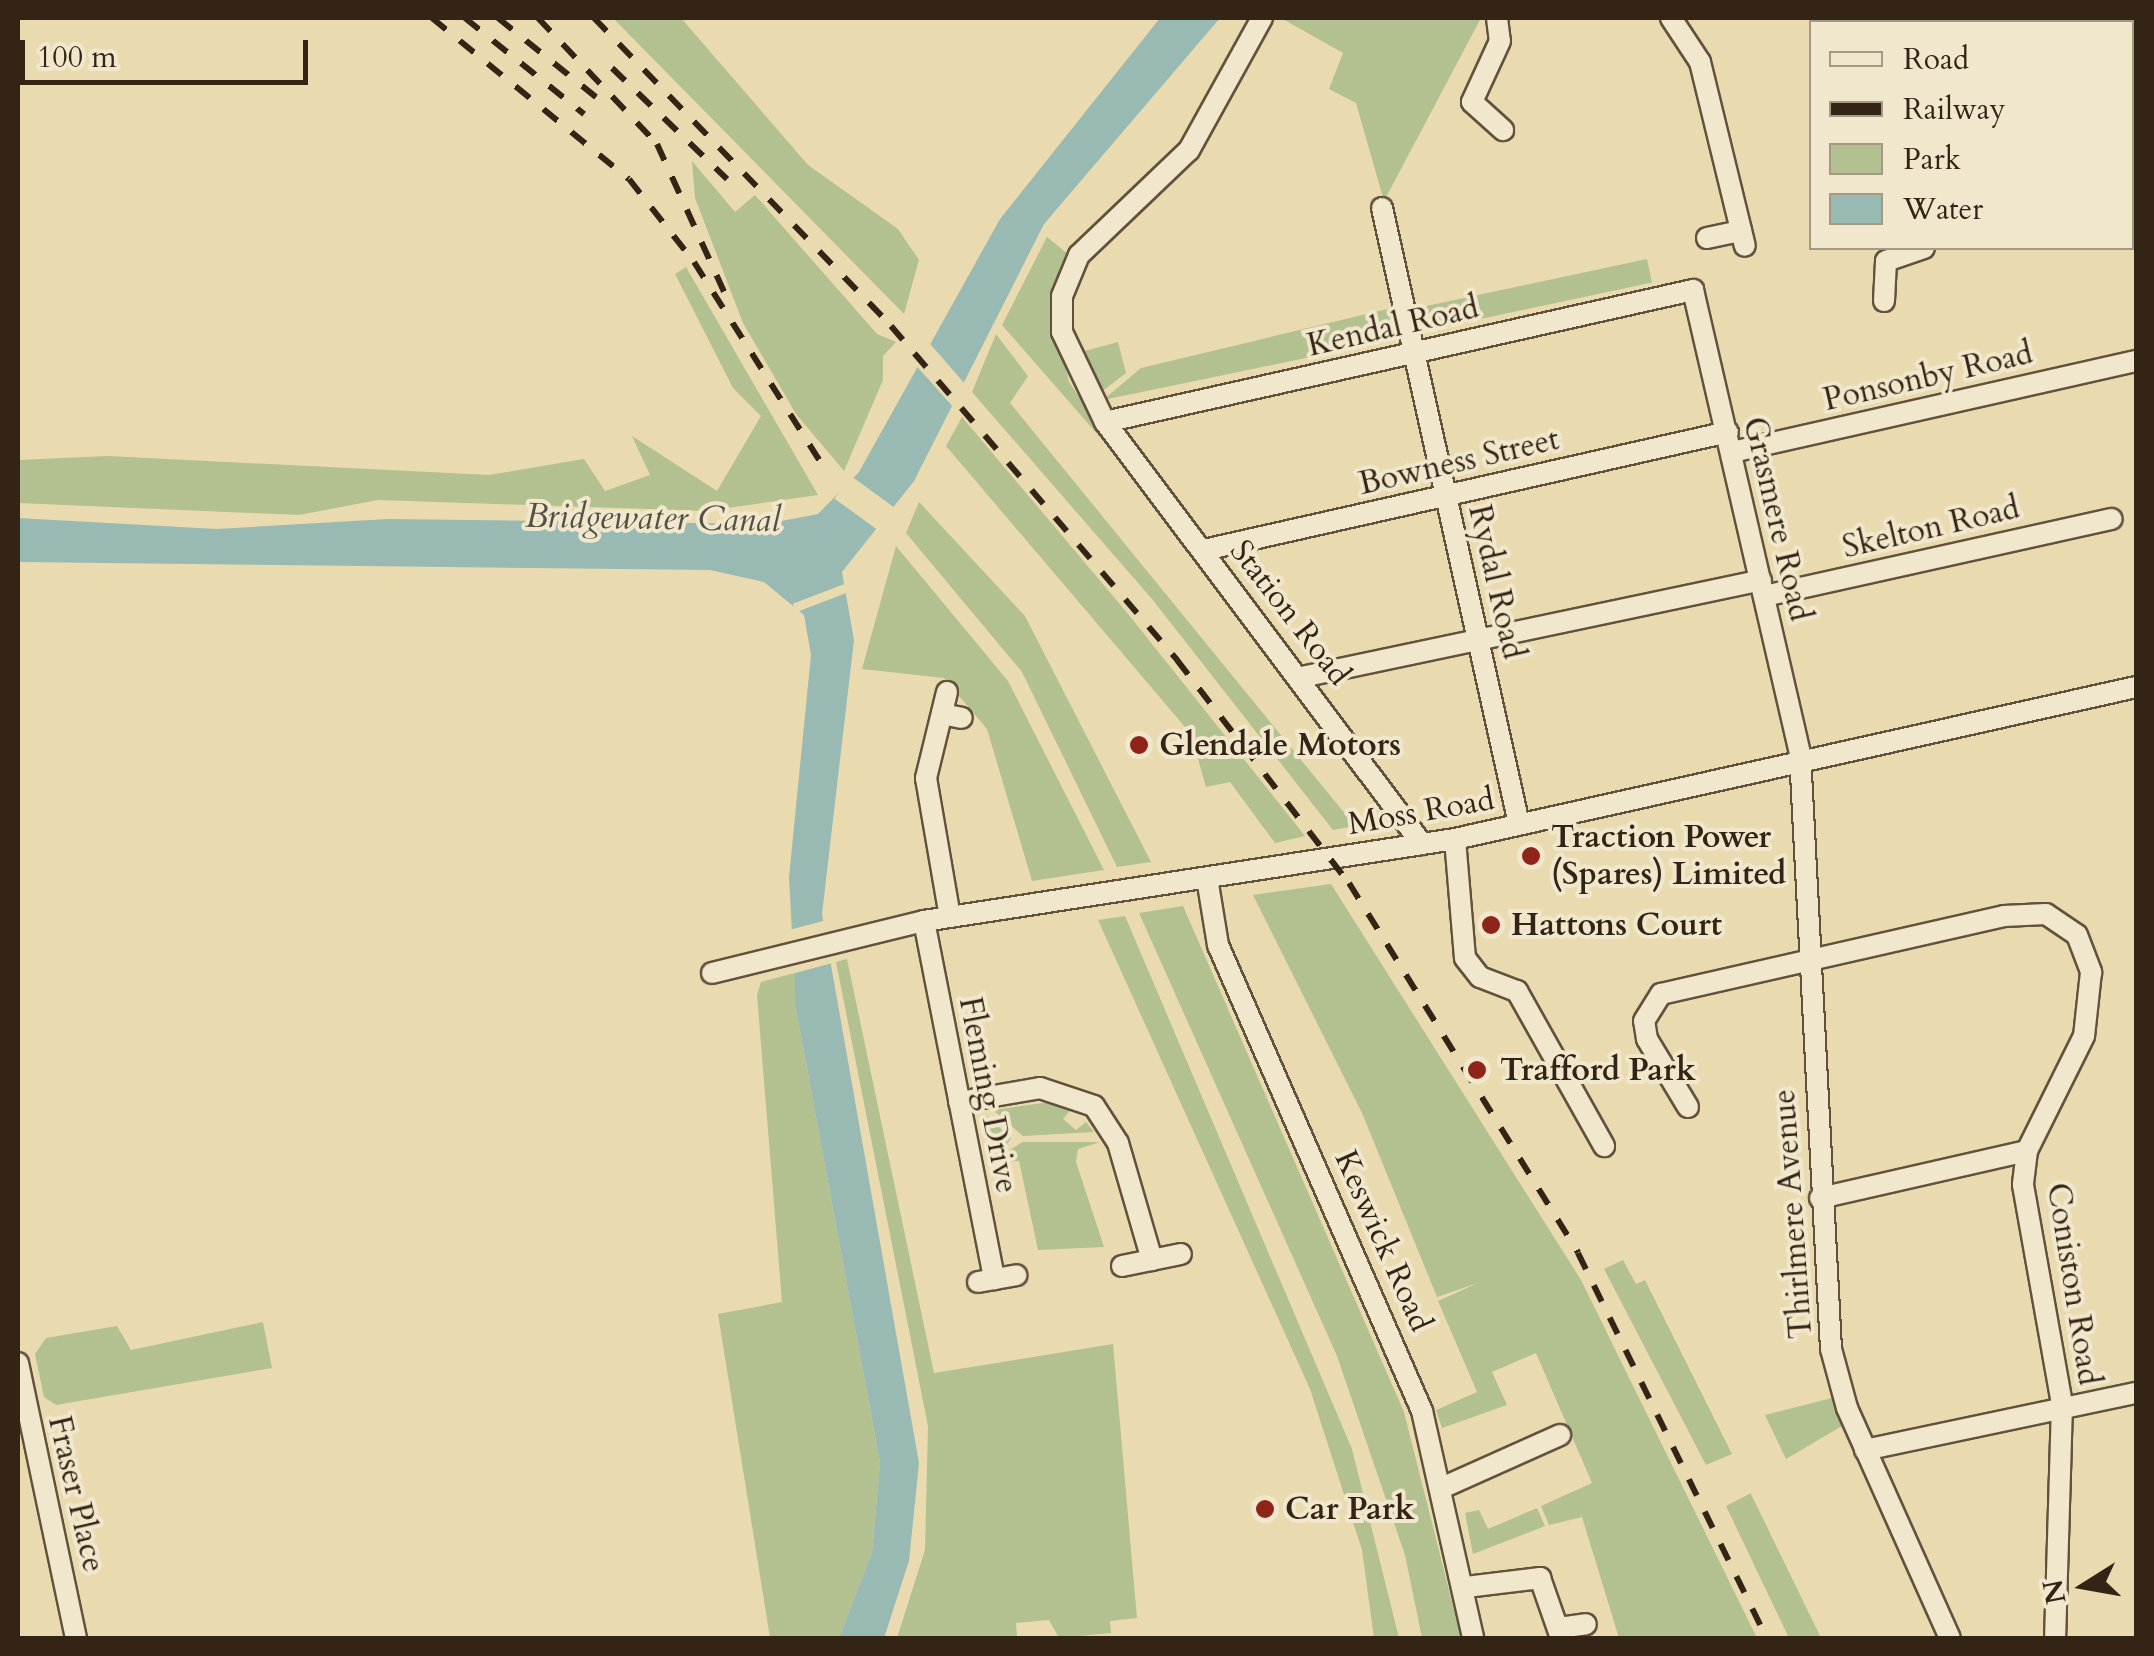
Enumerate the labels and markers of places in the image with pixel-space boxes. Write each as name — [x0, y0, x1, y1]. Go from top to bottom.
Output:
place label: Glendale Motors — [1159, 726, 1401, 764]
marker: Glendale Motors — [1128, 734, 1150, 756]
place label: Traction Power (Spares) Limited — [1551, 819, 1786, 894]
marker: Traction Power (Spares) Limited — [1520, 845, 1542, 867]
place label: Hattons Court — [1511, 906, 1722, 944]
marker: Hattons Court — [1480, 914, 1502, 936]
place label: Trafford Park — [1500, 1051, 1696, 1089]
marker: Trafford Park — [1464, 1057, 1490, 1083]
place label: Car Park — [1285, 1490, 1415, 1528]
marker: Car Park — [1254, 1498, 1276, 1520]

